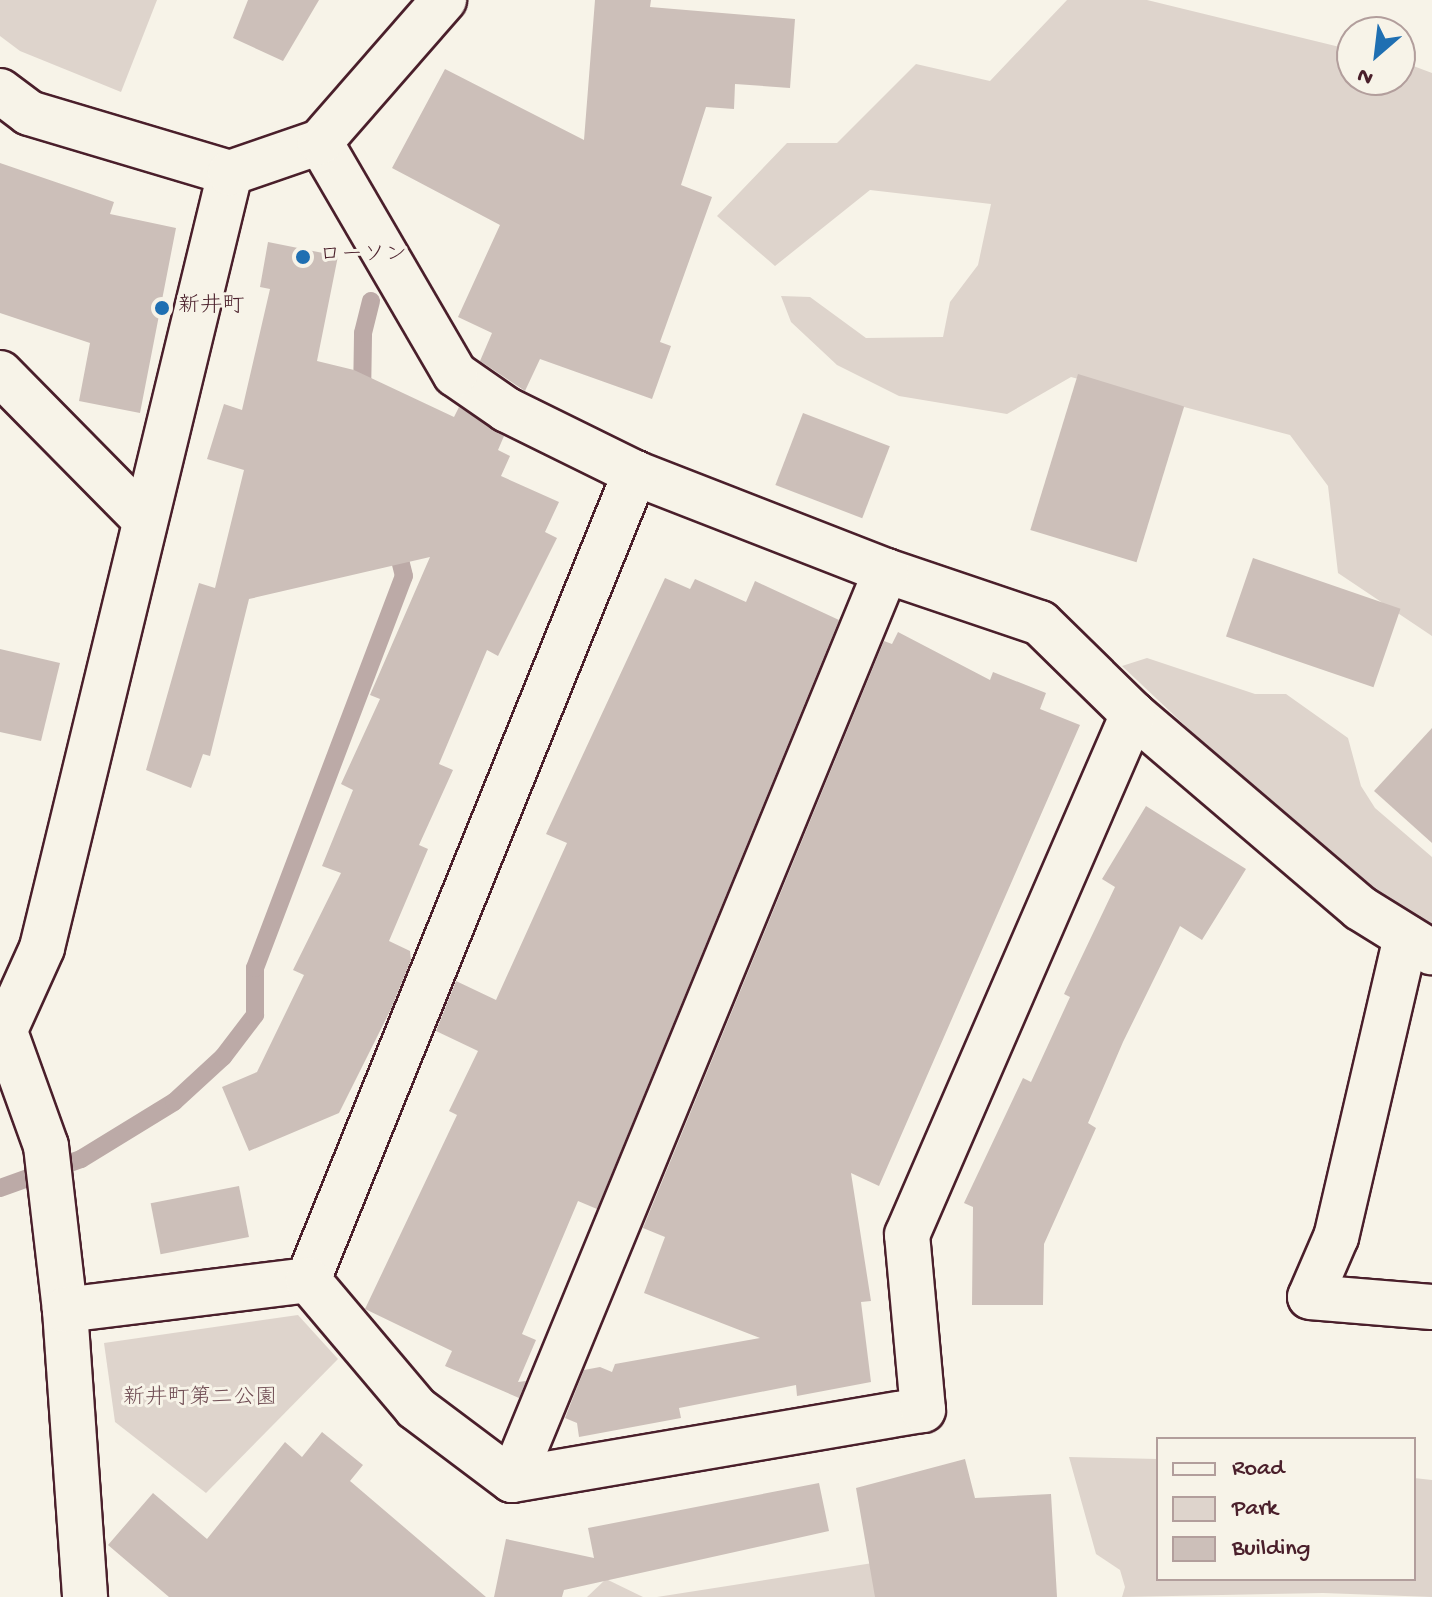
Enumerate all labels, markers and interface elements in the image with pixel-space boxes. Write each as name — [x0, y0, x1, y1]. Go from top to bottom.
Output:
north arrow — [1336, 16, 1416, 96]
text: N — [1353, 61, 1378, 90]
place label: ローソン — [319, 244, 407, 270]
marker: ローソン — [294, 248, 312, 266]
place label: 新井町 — [178, 295, 244, 321]
marker: 新井町 — [153, 299, 171, 317]
park label: 新井町第二公園 — [123, 1387, 277, 1413]
legend — [1156, 1437, 1416, 1581]
text: Road — [1232, 1455, 1284, 1484]
text: Park — [1232, 1495, 1278, 1524]
text: Building — [1232, 1535, 1310, 1564]

